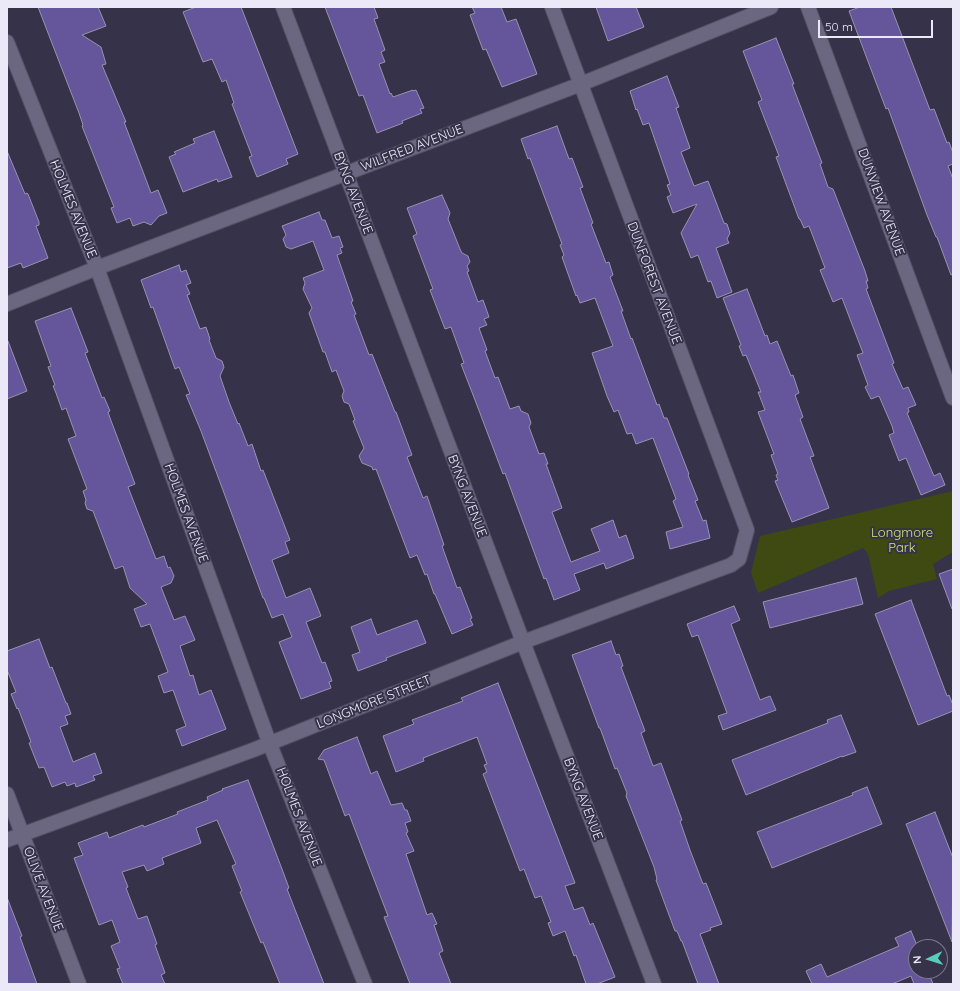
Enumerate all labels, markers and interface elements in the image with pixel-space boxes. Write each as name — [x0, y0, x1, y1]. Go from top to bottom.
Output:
scale bar — [820, 12, 935, 38]
text: 50 m — [825, 19, 853, 34]
street label: WILFRED AVENUE — [359, 121, 465, 175]
street label: DUNVIEW AVENUE — [854, 146, 908, 258]
street label: BYNG AVENUE — [330, 150, 376, 236]
street label: HOLMES AVENUE — [46, 158, 100, 260]
street label: DUNFOREST AVENUE — [624, 220, 684, 346]
street label: BYNG AVENUE — [444, 453, 490, 539]
street label: HOLMES AVENUE — [161, 461, 211, 565]
park label: Longmore Park — [871, 525, 933, 556]
street label: LONGMORE STREET — [314, 672, 434, 732]
street label: BYNG AVENUE — [560, 756, 606, 842]
street label: HOLMES AVENUE — [273, 765, 325, 869]
street label: OLIVE AVENUE — [20, 845, 66, 933]
north arrow — [908, 939, 948, 979]
text: N — [910, 955, 924, 964]

